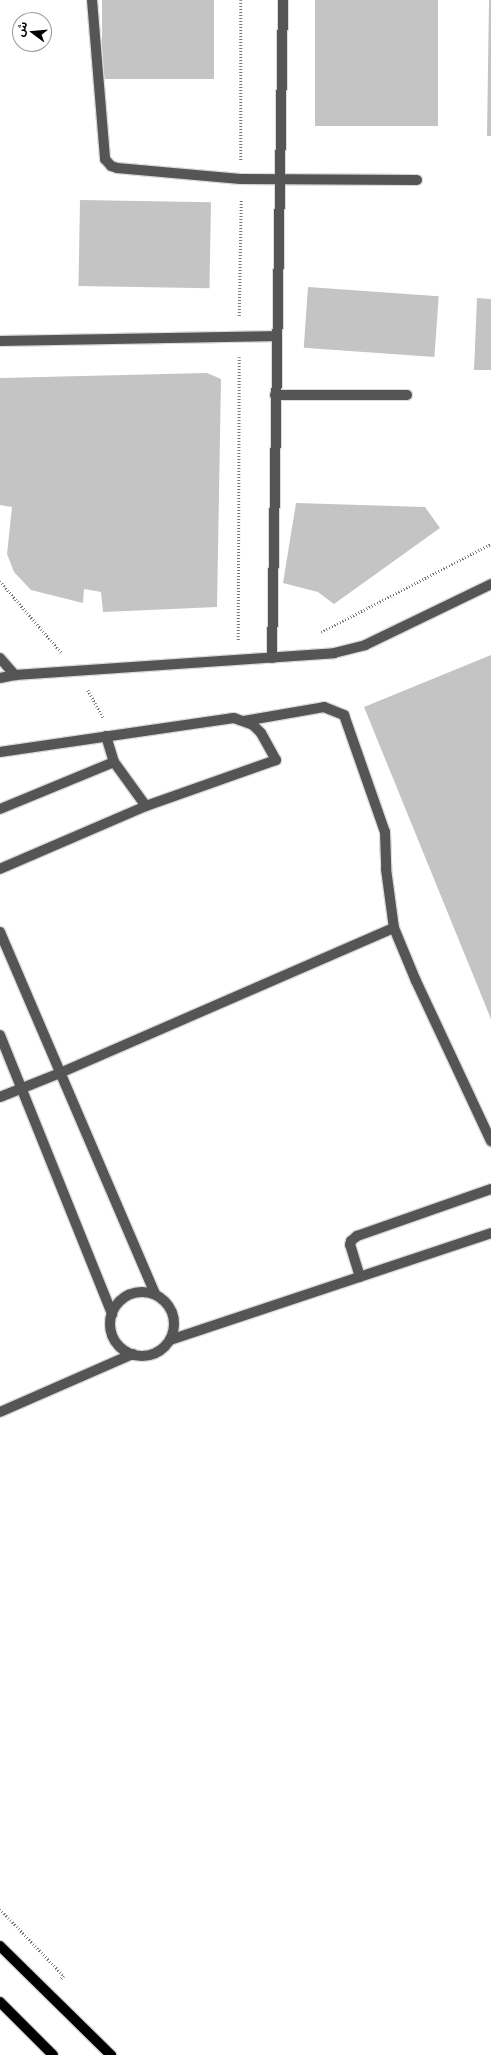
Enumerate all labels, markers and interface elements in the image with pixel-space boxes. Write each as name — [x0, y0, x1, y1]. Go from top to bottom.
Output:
north arrow — [12, 12, 52, 52]
text: ش — [12, 20, 31, 38]

